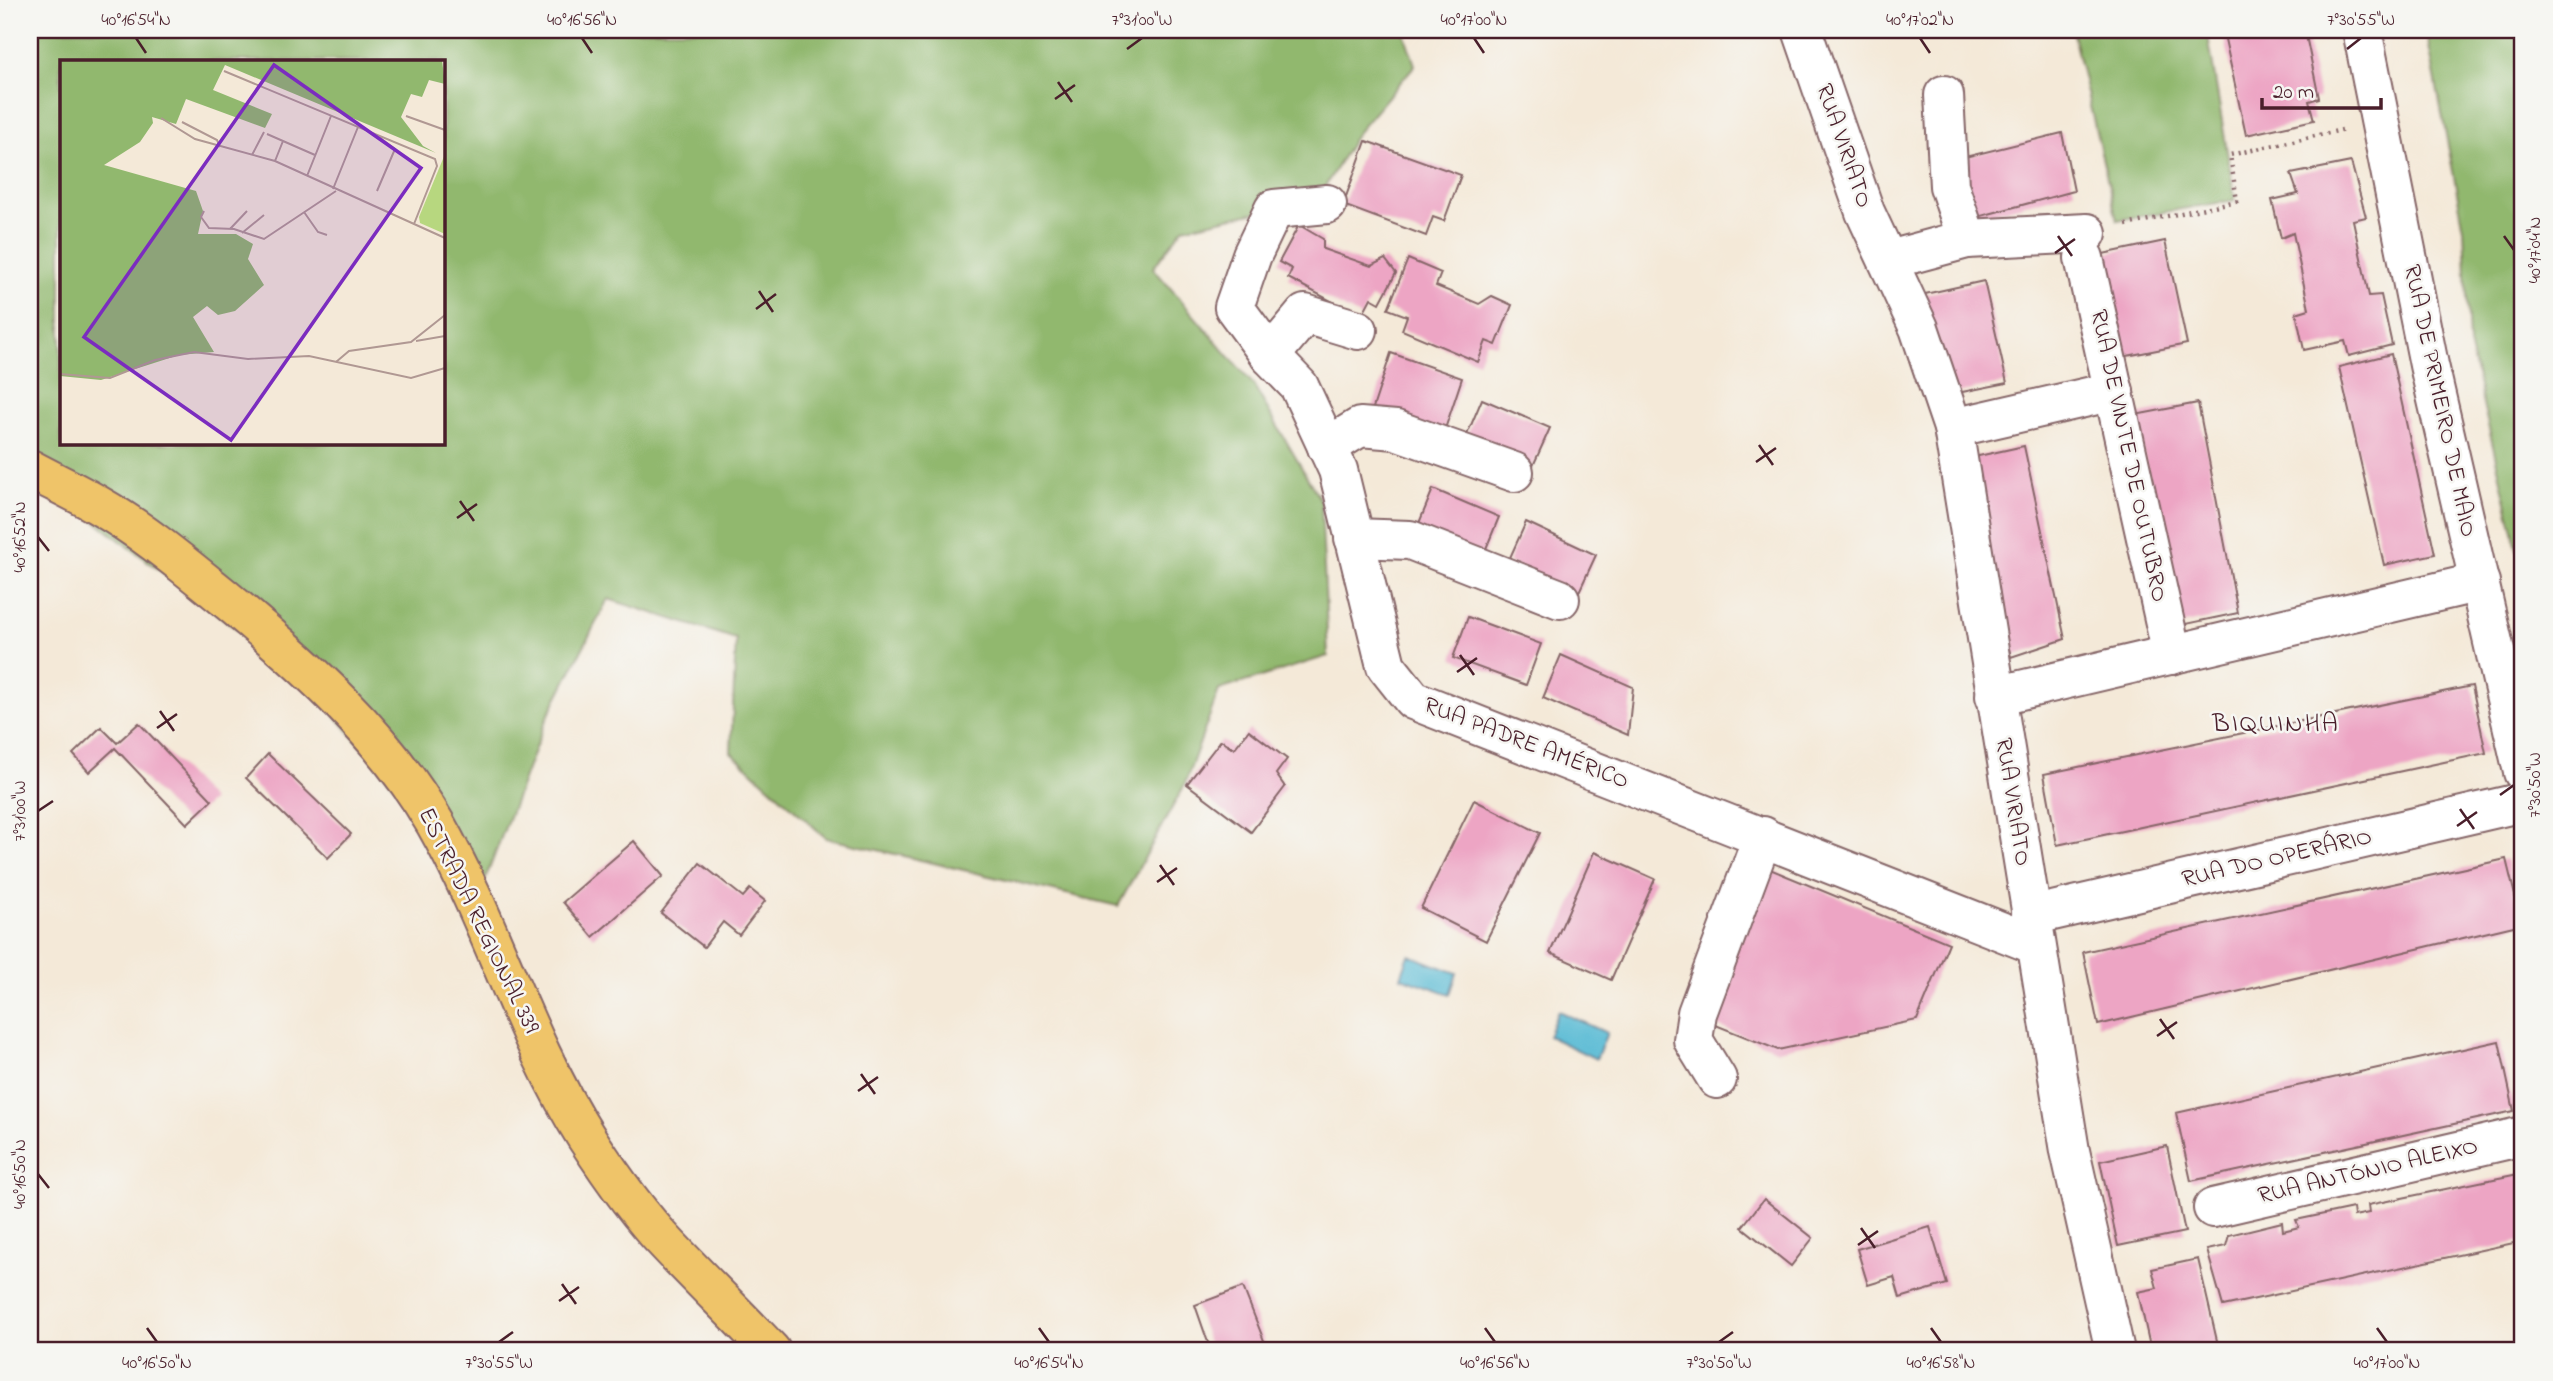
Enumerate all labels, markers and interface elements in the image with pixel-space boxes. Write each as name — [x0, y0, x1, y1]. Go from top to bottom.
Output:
text: 40°16'54"N — [101, 8, 171, 34]
text: 40°16'56"N — [547, 8, 617, 34]
text: 7°31'00"W — [1111, 8, 1173, 34]
text: 40°17'00"N — [1441, 8, 1507, 34]
text: 40°17'02"N — [1886, 8, 1954, 34]
text: 7°30'55"W — [2327, 8, 2395, 34]
inset map — [60, 60, 444, 444]
scale bar — [2262, 66, 2382, 110]
text: 20 m — [2273, 78, 2314, 108]
street label: RUA VIRIATO — [1805, 79, 1881, 213]
text: 40°17'04"N — [2523, 217, 2549, 283]
street label: RUA DE PRIMEIRO DE MAIO — [2393, 262, 2485, 540]
street label: RUA DE VINTE DE OUTUBRO — [2080, 306, 2176, 606]
text: 40°16'52"N — [8, 501, 34, 573]
street label: RUA PADRE AMÉRICO — [1418, 689, 1634, 799]
district label: BIQUINHA — [2211, 706, 2340, 744]
street label: RUA VIRIATO — [1985, 735, 2039, 869]
text: 7°30'50"W — [2523, 752, 2549, 818]
text: 7°31'00"W — [8, 780, 34, 842]
street label: ESTRADA REGIONAL 339 — [408, 802, 548, 1041]
street label: RUA DO OPERÁRIO — [2178, 820, 2376, 898]
street label: RUA ANTÓNIO ALEIXO — [2255, 1130, 2481, 1214]
text: 40°16'50"N — [8, 1139, 34, 1209]
text: 40°16'50"N — [122, 1351, 192, 1377]
text: 7°30'55"W — [465, 1351, 533, 1377]
text: 40°16'54"N — [1014, 1351, 1084, 1377]
text: 40°16'56"N — [1460, 1351, 1530, 1377]
text: 7°30'50"W — [1686, 1351, 1752, 1377]
text: 40°16'58"N — [1907, 1351, 1975, 1377]
text: 40°17'00"N — [2354, 1351, 2420, 1377]

